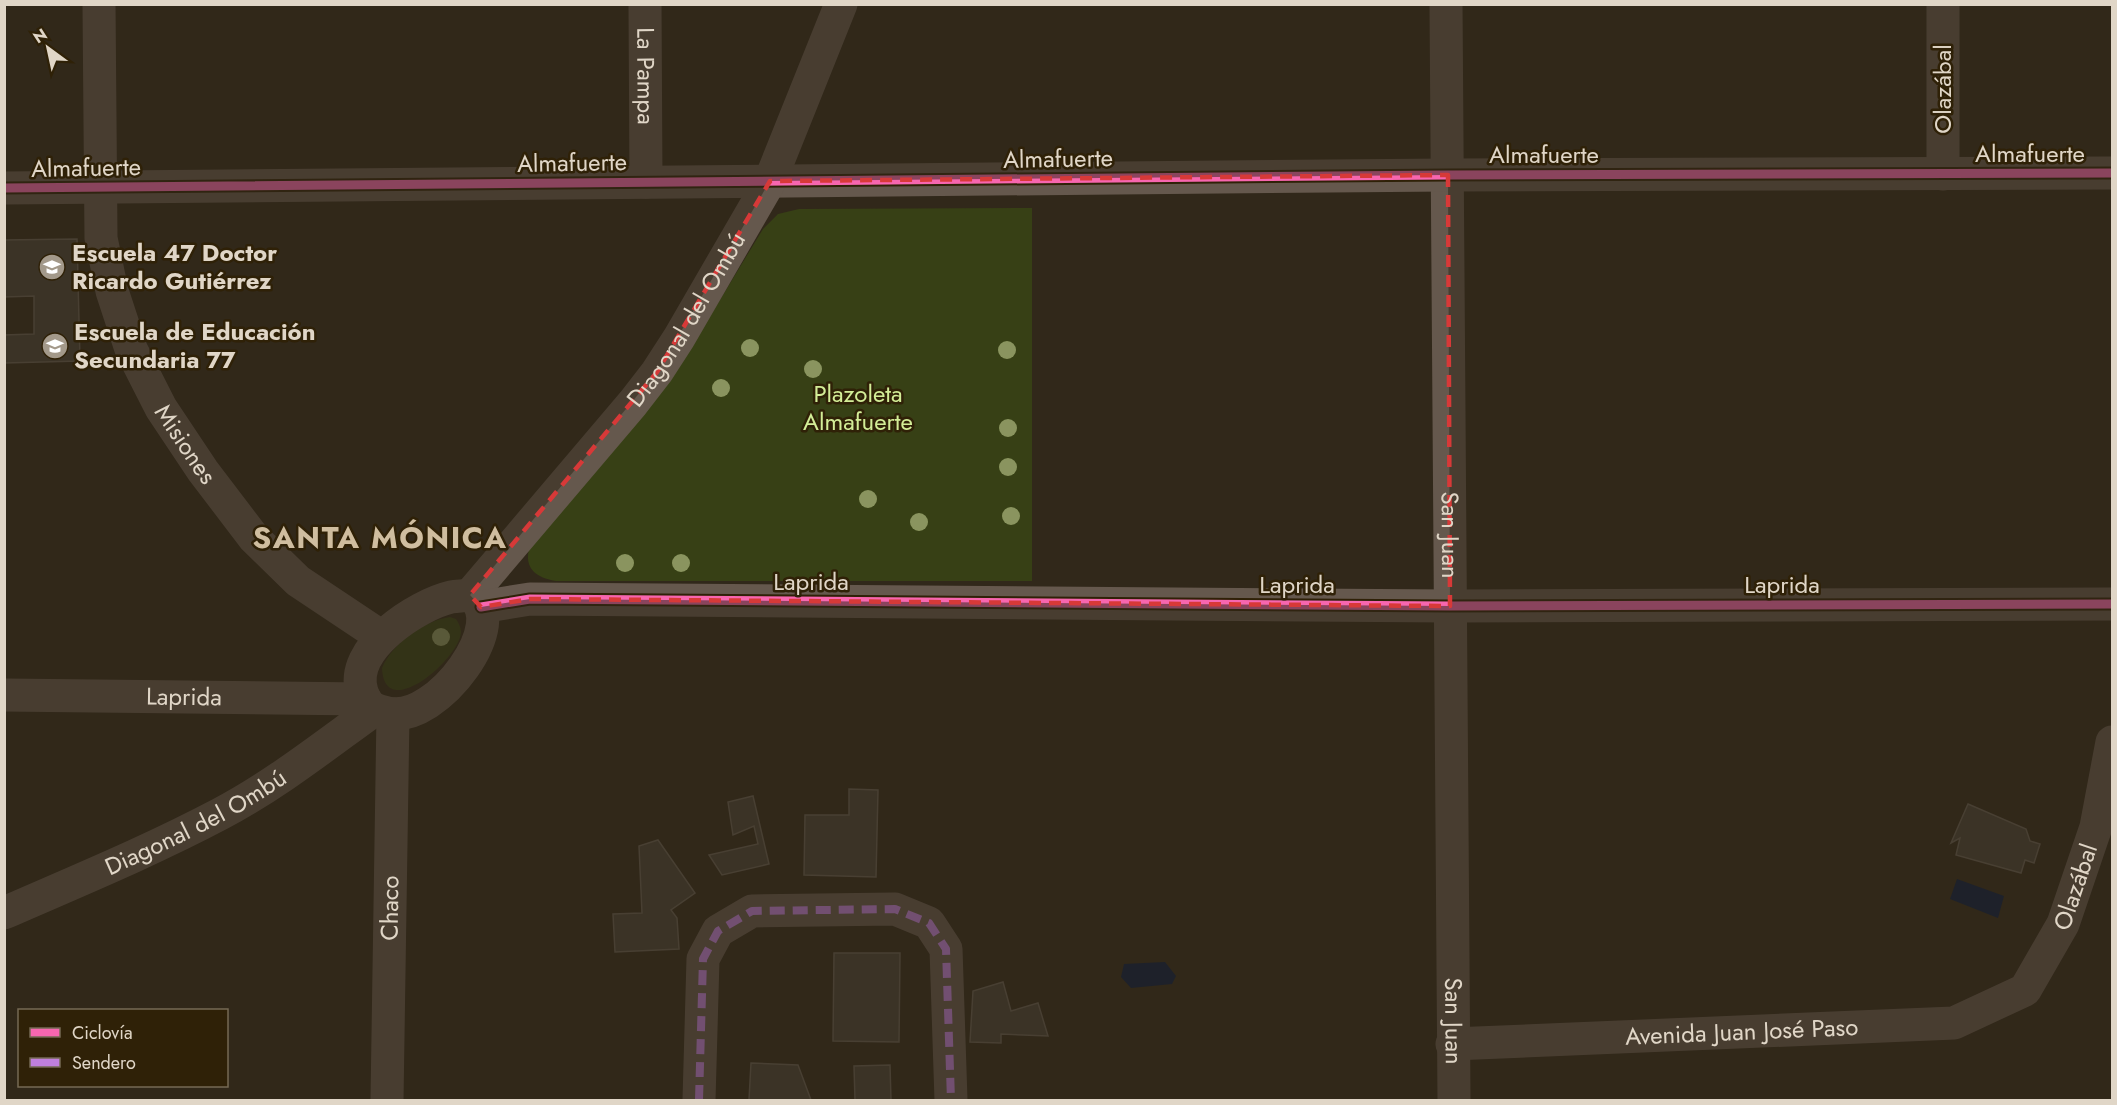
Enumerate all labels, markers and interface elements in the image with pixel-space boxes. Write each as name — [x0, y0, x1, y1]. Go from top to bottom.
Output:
north arrow — [18, 18, 78, 78]
text: N — [29, 23, 52, 49]
street label: La Pampa — [628, 27, 664, 125]
street label: Olazábal — [1925, 44, 1960, 134]
street label: Almafuerte — [1975, 136, 2085, 171]
street label: Almafuerte — [1489, 137, 1599, 172]
street label: Almafuerte — [1003, 140, 1113, 177]
street label: Almafuerte — [517, 144, 627, 181]
street label: Almafuerte — [31, 149, 141, 186]
street label: Diagonal del Ombú — [618, 225, 754, 414]
place label: Escuela 47 Doctor Ricardo Gutiérrez — [72, 235, 277, 298]
school or university icon: Escuela 47 Doctor Ricardo Gutiérrez — [37, 252, 67, 282]
place label: Escuela de Educación Secundaria 77 — [74, 314, 316, 377]
school or university icon: Escuela de Educación Secundaria 77 — [40, 331, 70, 361]
park label: Plazoleta Almafuerte — [803, 376, 913, 439]
street label: Misiones — [146, 397, 225, 491]
street label: San Juan — [1433, 491, 1468, 579]
district label: SANTA MÓNICA — [253, 516, 507, 559]
street label: Laprida — [773, 564, 849, 599]
street label: Laprida — [1259, 567, 1335, 602]
street label: Laprida — [1744, 567, 1820, 602]
street label: Laprida — [146, 679, 222, 714]
street label: Diagonal del Ombú — [99, 760, 293, 884]
street label: Olazábal — [2044, 839, 2106, 935]
street label: Chaco — [371, 875, 407, 941]
street label: San Juan — [1436, 977, 1472, 1065]
legend — [18, 1009, 228, 1087]
street label: Avenida Juan José Paso — [1625, 1009, 1859, 1054]
text: Ciclovía — [72, 1020, 133, 1046]
text: Sendero — [72, 1050, 136, 1076]

